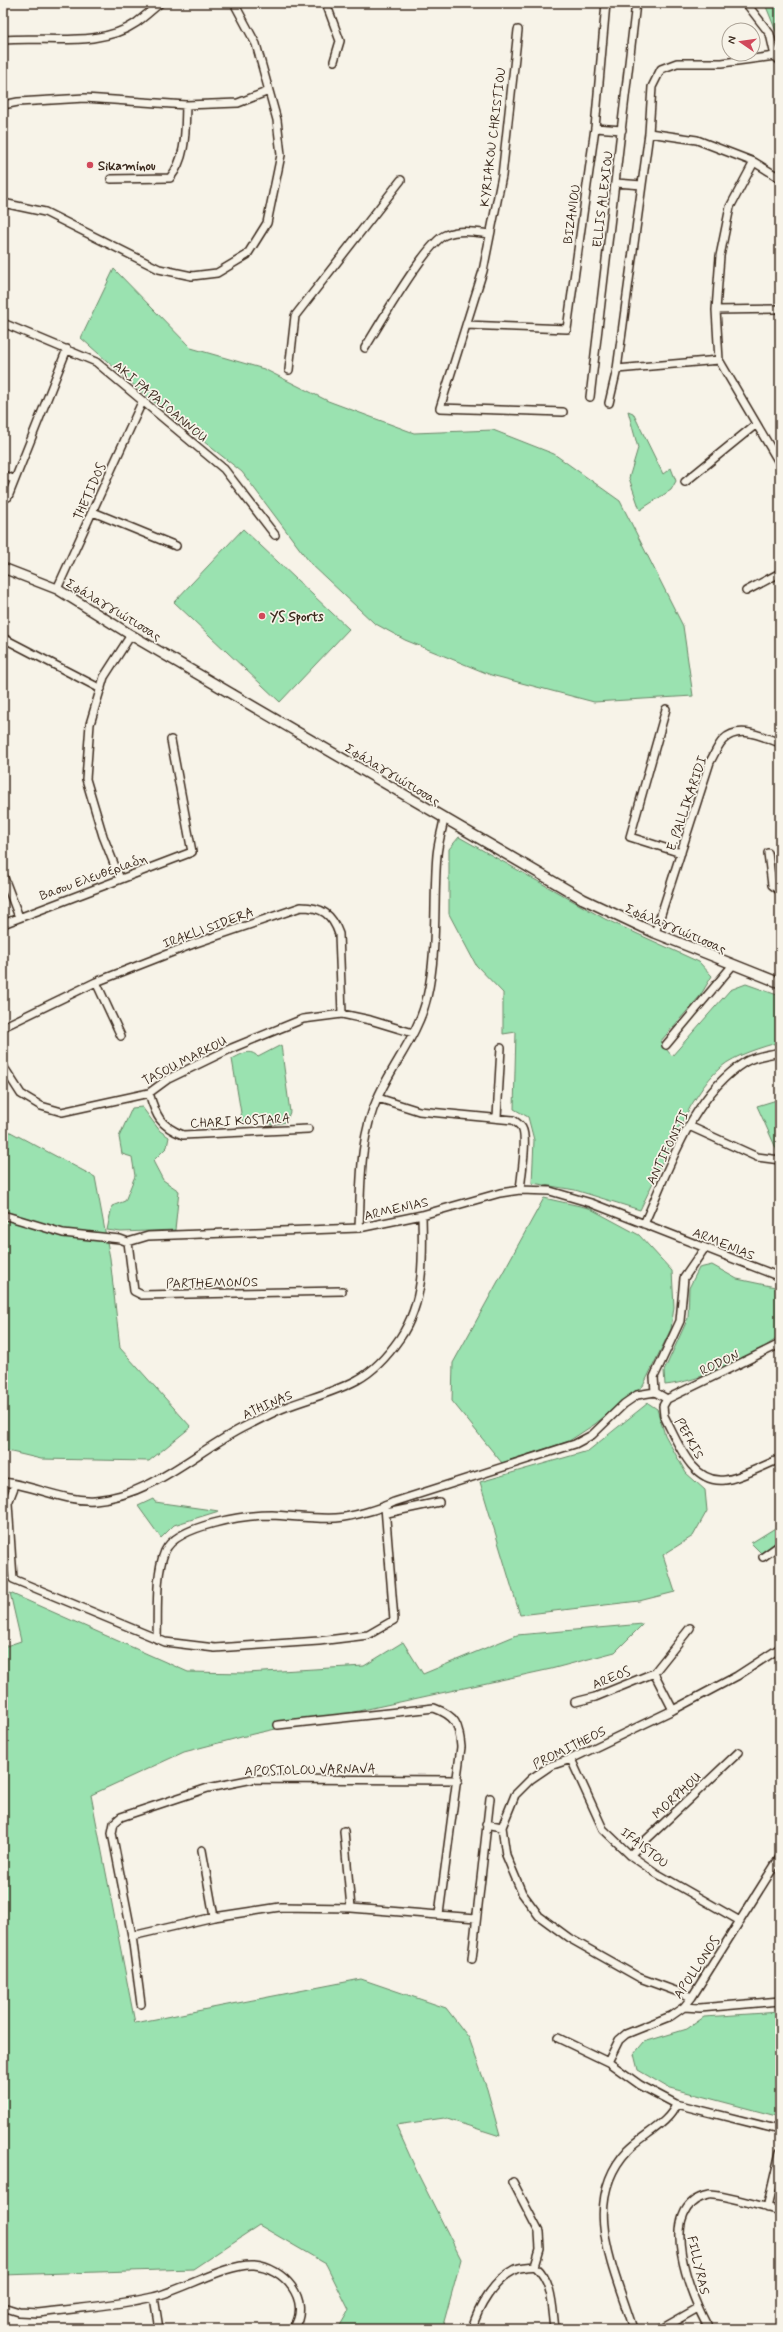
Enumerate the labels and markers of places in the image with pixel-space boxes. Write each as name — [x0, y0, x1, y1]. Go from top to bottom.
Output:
place label: Sikaminou — [98, 158, 156, 175]
marker: Sikaminou — [85, 160, 95, 170]
place label: YS Sports — [270, 609, 324, 626]
marker: YS Sports — [257, 611, 267, 621]

